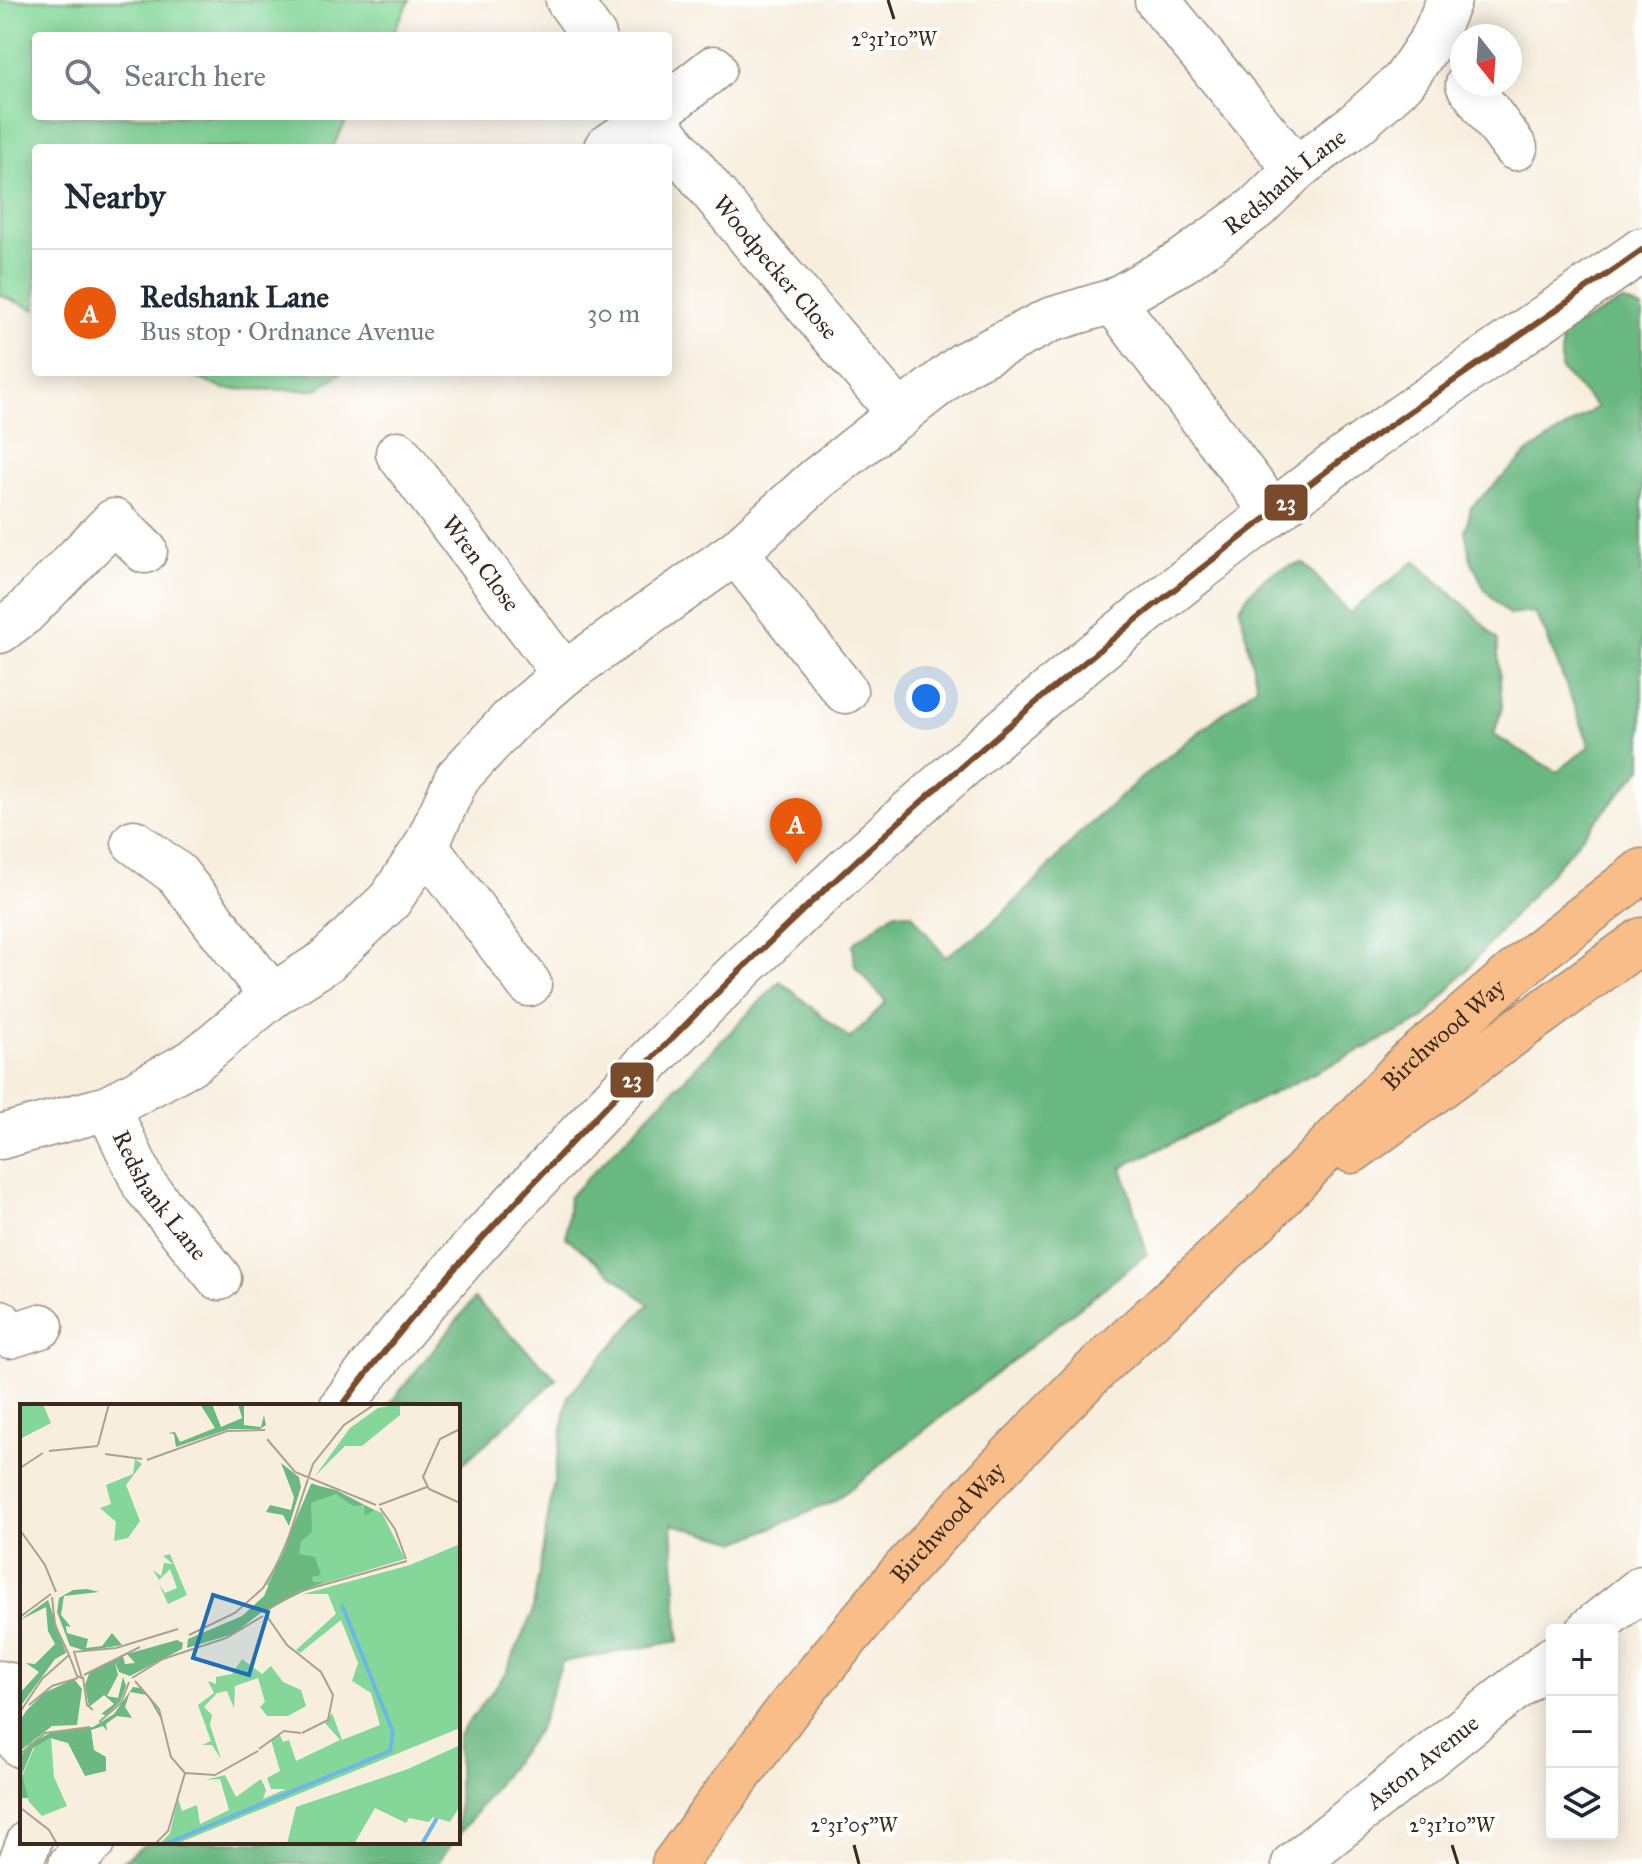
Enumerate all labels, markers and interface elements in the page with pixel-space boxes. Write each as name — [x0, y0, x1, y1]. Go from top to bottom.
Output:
north arrow — [1450, 24, 1522, 96]
text: 2°31'10"W — [851, 27, 938, 51]
search box — [32, 32, 672, 120]
icon: search — [60, 54, 104, 98]
text: Search here — [124, 58, 266, 94]
street label: Redshank Lane — [1218, 122, 1352, 242]
text: Nearby — [64, 176, 166, 217]
street label: Woodpecker Close — [706, 189, 845, 346]
text: Redshank Lane — [140, 279, 329, 315]
text: A — [81, 297, 99, 329]
text: 30 m — [587, 297, 640, 329]
text: Bus stop · Ordnance Avenue — [140, 315, 435, 347]
line badge: 23 — [1263, 483, 1309, 522]
text: 23 — [1276, 489, 1296, 516]
street label: Wren Close — [435, 509, 527, 617]
your location — [906, 678, 946, 718]
pin: A — [770, 798, 822, 864]
street label: Birchwood Way — [1376, 972, 1512, 1097]
line badge: 23 — [609, 1061, 655, 1099]
text: 23 — [622, 1066, 642, 1093]
street label: Redshank Lane — [106, 1125, 214, 1267]
inset map — [20, 1404, 460, 1844]
street label: Birchwood Way — [884, 1455, 1012, 1589]
map controls — [1546, 1624, 1618, 1840]
button: + — [1546, 1624, 1618, 1696]
button: − — [1546, 1696, 1618, 1768]
street label: Aston Avenue — [1359, 1708, 1485, 1817]
button: layers — [1546, 1768, 1618, 1840]
text: 2°31'05"W — [810, 1813, 899, 1837]
text: 2°31'10"W — [1409, 1813, 1496, 1837]

